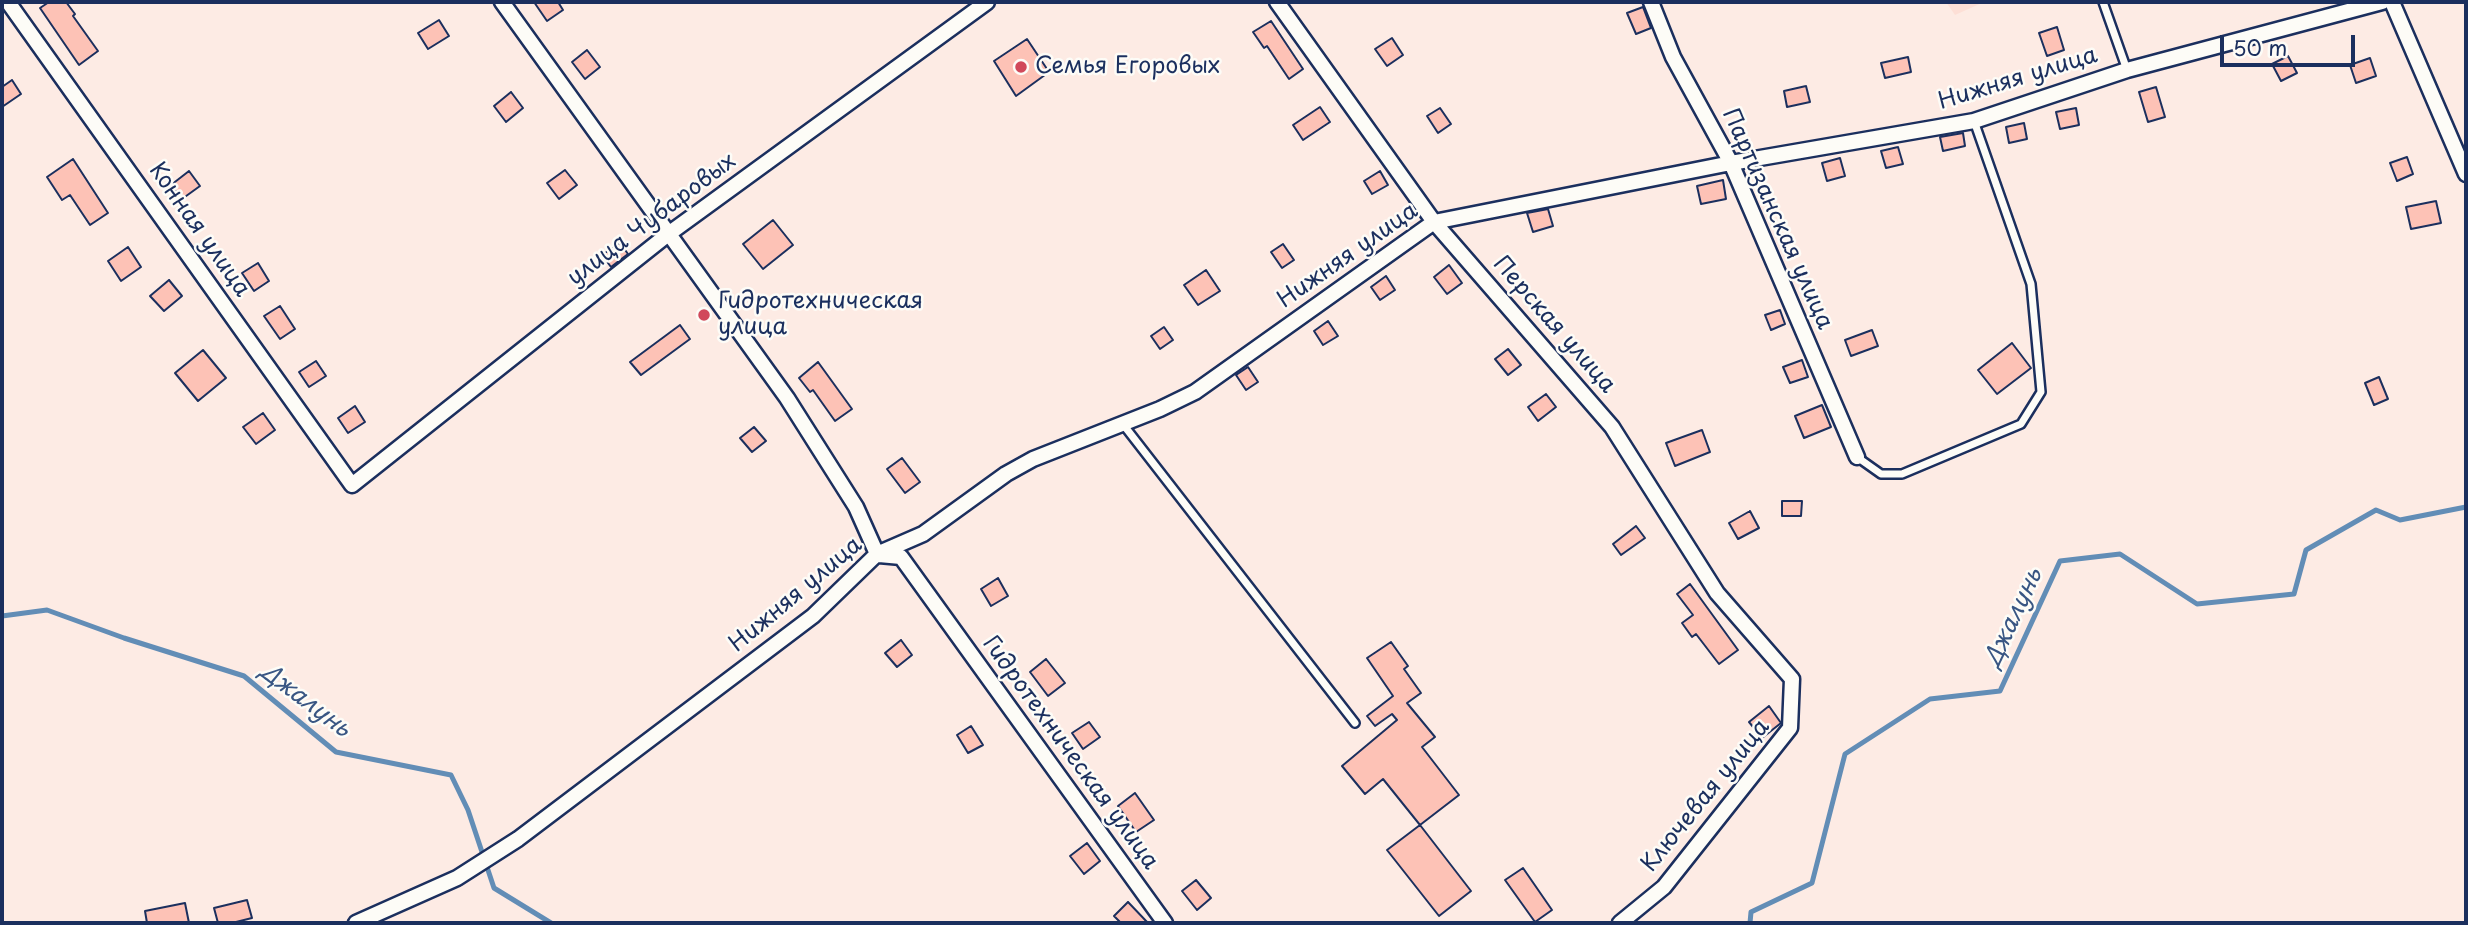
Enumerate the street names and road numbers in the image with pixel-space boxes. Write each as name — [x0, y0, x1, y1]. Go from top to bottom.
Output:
street label: Нижняя улица — [1935, 42, 2101, 116]
street label: Партизанская улица — [1716, 104, 1838, 334]
street label: улица Чубаровых — [562, 148, 742, 292]
street label: Конная улица — [143, 158, 255, 302]
street label: Нижняя улица — [1273, 197, 1423, 315]
street label: Перская улица — [1487, 251, 1621, 399]
street label: Нижняя улица — [724, 531, 868, 659]
street label: Гидротехническая улица — [976, 631, 1164, 875]
street label: Ключевая улица — [1636, 714, 1776, 878]

